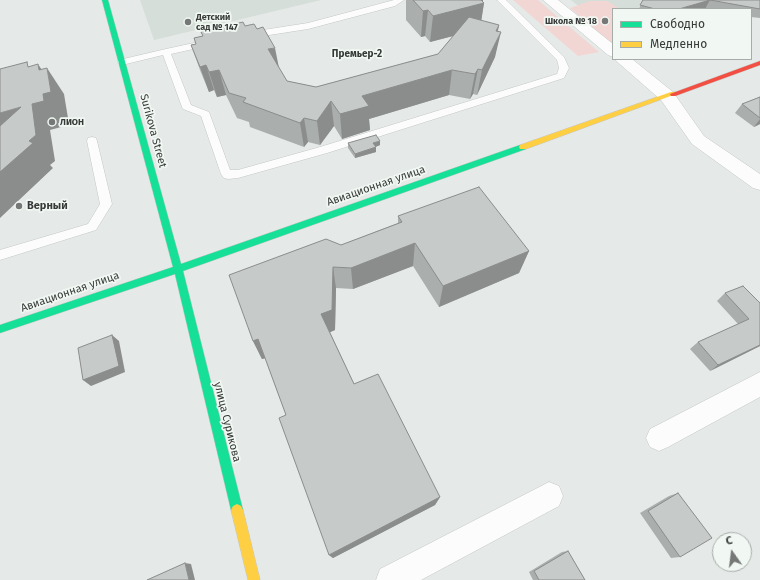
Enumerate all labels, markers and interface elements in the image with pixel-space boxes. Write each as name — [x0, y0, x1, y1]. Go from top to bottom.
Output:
legend — [612, 8, 752, 60]
place label: Детский сад № 147 — [196, 12, 238, 33]
place label: Школа № 18 — [545, 16, 597, 26]
marker: Школа № 18 — [600, 16, 610, 26]
marker: Детский сад № 147 — [183, 17, 193, 27]
text: Свободно — [650, 17, 705, 31]
text: Медленно — [650, 37, 707, 51]
district label: Премьер-2 — [332, 48, 382, 60]
street label: Surikova Street — [137, 93, 169, 169]
marker: ЛИОН — [47, 117, 57, 127]
place label: ЛИОН — [60, 117, 84, 127]
street label: Авиационная улица — [325, 163, 427, 209]
place label: Верный — [27, 199, 68, 213]
marker: Верный — [14, 201, 24, 211]
street label: Авиационная улица — [19, 269, 121, 315]
street label: улица Сурикова — [211, 381, 243, 463]
north arrow — [712, 532, 752, 572]
text: С — [725, 534, 734, 548]

